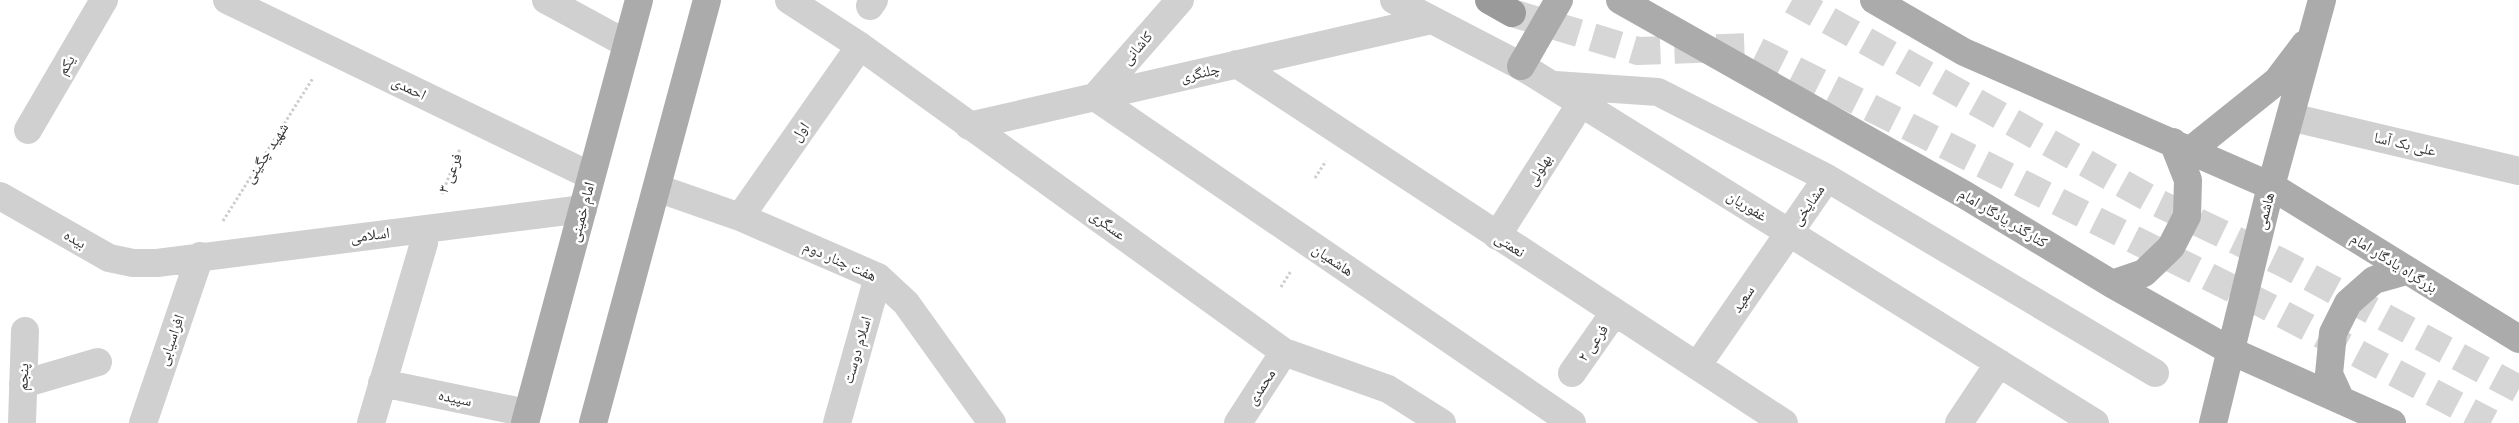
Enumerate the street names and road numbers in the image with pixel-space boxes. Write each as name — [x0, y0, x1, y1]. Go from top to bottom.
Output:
street label: کاشانی — [1118, 28, 1157, 69]
street label: یکم — [53, 52, 80, 79]
street label: چلنگری — [1179, 60, 1222, 87]
street label: احمدی — [389, 72, 429, 105]
street label: شهید چگینی — [240, 119, 293, 187]
street label: اول — [787, 119, 814, 146]
street label: علی بک آسا — [2372, 128, 2438, 161]
street label: فرعی ۳ — [434, 151, 467, 196]
street label: بهلولی — [1522, 151, 1556, 190]
street label: امام خمینی — [565, 180, 600, 244]
street label: مشایخی — [1787, 181, 1829, 230]
street label: کنارگذر یادگار امام — [1955, 184, 2051, 252]
street label: غفوریان — [1723, 187, 1771, 226]
street label: هاشمی — [2252, 190, 2279, 232]
street label: عسگری — [1086, 206, 1130, 245]
street label: اسلامی — [349, 224, 391, 247]
street label: بیده — [61, 226, 89, 252]
street label: نعمتی — [1491, 229, 1528, 262]
street label: بزرگراه یادگار امام — [2347, 229, 2441, 298]
street label: هفت چنار دوم — [800, 237, 879, 286]
street label: هاشمیان — [1309, 240, 1357, 281]
street label: سعید — [1728, 282, 1758, 315]
street label: افراسیابی — [154, 312, 189, 368]
street label: اسلام دوست — [839, 314, 876, 386]
street label: فرعی ۲ — [1574, 321, 1613, 366]
street label: پنجم — [14, 363, 33, 391]
street label: محمدی — [1243, 365, 1280, 409]
street label: سپیده — [437, 386, 474, 410]

